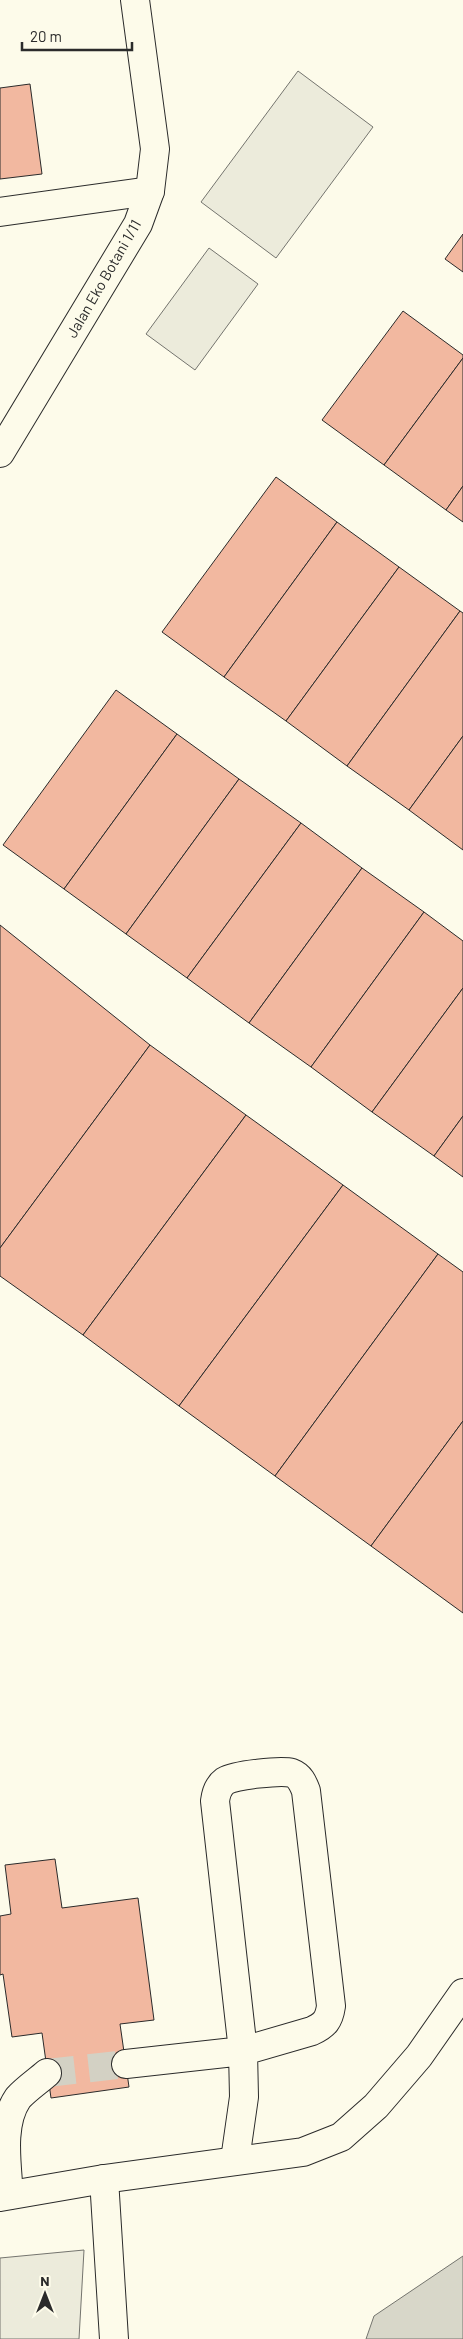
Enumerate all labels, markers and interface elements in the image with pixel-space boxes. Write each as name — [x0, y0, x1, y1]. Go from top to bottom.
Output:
scale bar — [22, 20, 132, 52]
text: 20 m — [30, 27, 62, 45]
street label: Jalan Eko Botani 1/11 — [62, 216, 144, 341]
north arrow — [20, 2269, 70, 2319]
text: N — [40, 2272, 50, 2289]

